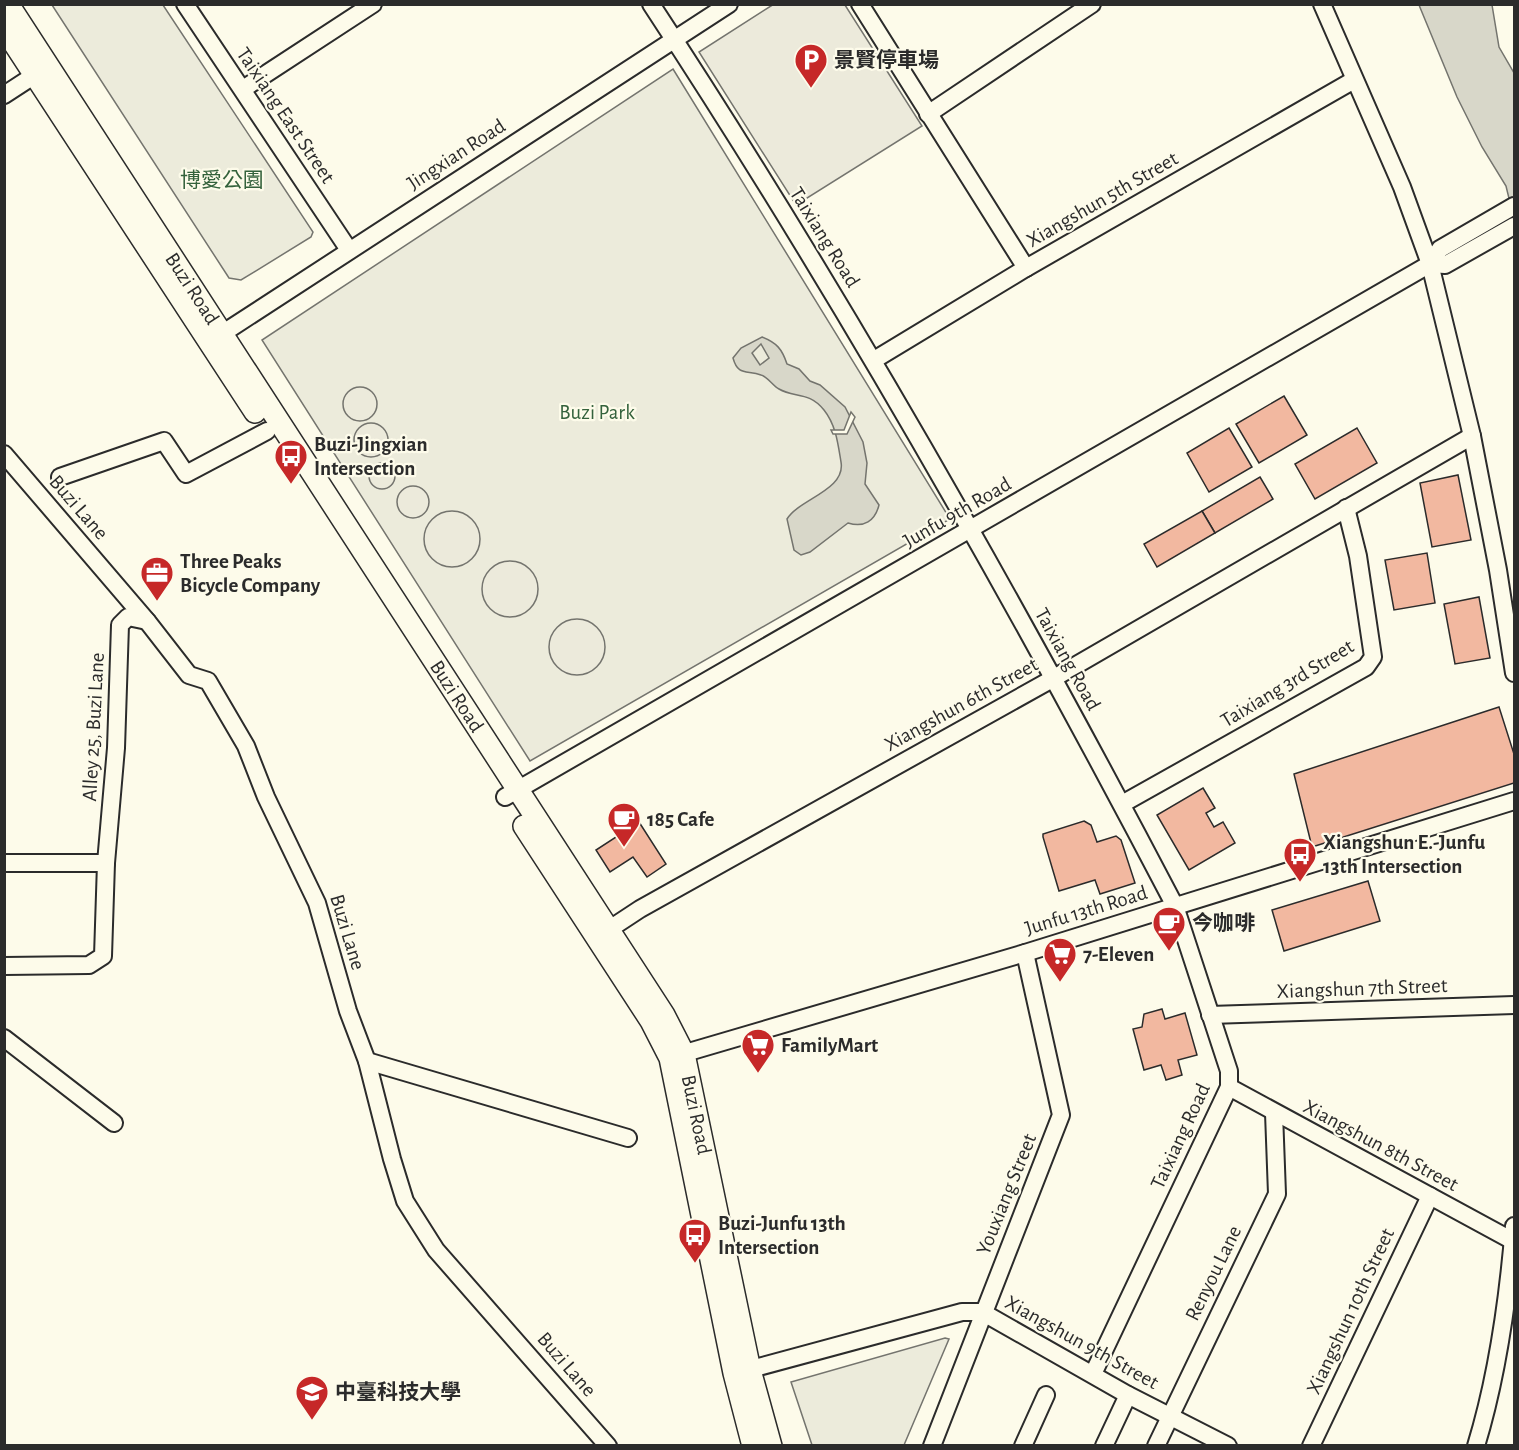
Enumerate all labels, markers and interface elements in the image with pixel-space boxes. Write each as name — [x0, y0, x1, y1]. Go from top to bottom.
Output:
parking icon: 景賢停車場 — [793, 42, 829, 89]
street label: Taixiang East Street — [233, 44, 339, 187]
place label: 景賢停車場 — [834, 48, 939, 71]
street label: Jingxian Road — [403, 115, 509, 194]
street label: Xiangshun 5th Street — [1023, 147, 1182, 251]
park label: 博愛公園 — [180, 169, 264, 191]
street label: Taixiang Road — [786, 183, 864, 291]
street label: Buzi Road — [161, 249, 223, 328]
park label: Buzi Park — [559, 402, 635, 423]
place label: Buzi-Jingxian Intersection — [314, 434, 428, 479]
bus stop icon: Buzi-Jingxian Intersection — [273, 438, 309, 485]
street label: Buzi Lane — [45, 471, 112, 544]
street label: Junfu 9th Road — [900, 473, 1015, 552]
place label: Three Peaks Bicycle Company — [180, 551, 321, 596]
office icon: Three Peaks Bicycle Company — [139, 555, 175, 602]
street label: Taixiang Road — [1031, 604, 1104, 714]
street label: Taixiang 3rd Street — [1217, 635, 1358, 731]
street label: Alley 25, Buzi Lane — [79, 652, 108, 802]
street label: Xiangshun 6th Street — [881, 653, 1042, 755]
street label: Buzi Road — [426, 657, 488, 736]
cafe icon: 185 Cafe — [606, 801, 642, 848]
place label: 185 Cafe — [647, 809, 715, 830]
place label: Xiangshun E.-Junfu 13th Intersection — [1323, 832, 1485, 877]
bus stop icon: Xiangshun E.-Junfu 13th Intersection — [1282, 836, 1318, 883]
street label: Junfu 13th Road — [1022, 882, 1150, 939]
street label: Buzi Lane — [326, 892, 369, 972]
cafe icon: 今咖啡 — [1151, 905, 1187, 952]
place label: 今咖啡 — [1192, 911, 1255, 934]
supermarket icon: 7-Eleven — [1042, 936, 1078, 983]
place label: 7-Eleven — [1083, 944, 1154, 965]
street label: Xiangshun 7th Street — [1276, 975, 1448, 1002]
supermarket icon: FamilyMart — [740, 1027, 776, 1074]
place label: FamilyMart — [781, 1035, 878, 1056]
street label: Buzi Road — [678, 1073, 715, 1157]
street label: Taixiang Road — [1147, 1080, 1214, 1192]
street label: Xiangshun 8th Street — [1300, 1096, 1462, 1195]
street label: Youxiang Street — [973, 1130, 1040, 1258]
place label: Buzi-Junfu 13th Intersection — [718, 1213, 846, 1258]
bus stop icon: Buzi-Junfu 13th Intersection — [677, 1217, 713, 1264]
street label: Renyou Lane — [1181, 1222, 1245, 1324]
street label: Xiangshun 10th Street — [1303, 1225, 1398, 1397]
street label: Xiangshun 9th Street — [1001, 1292, 1162, 1393]
street label: Buzi Lane — [533, 1328, 600, 1401]
school or university icon: 中臺科技大學 — [294, 1374, 330, 1421]
place label: 中臺科技大學 — [335, 1381, 461, 1403]

